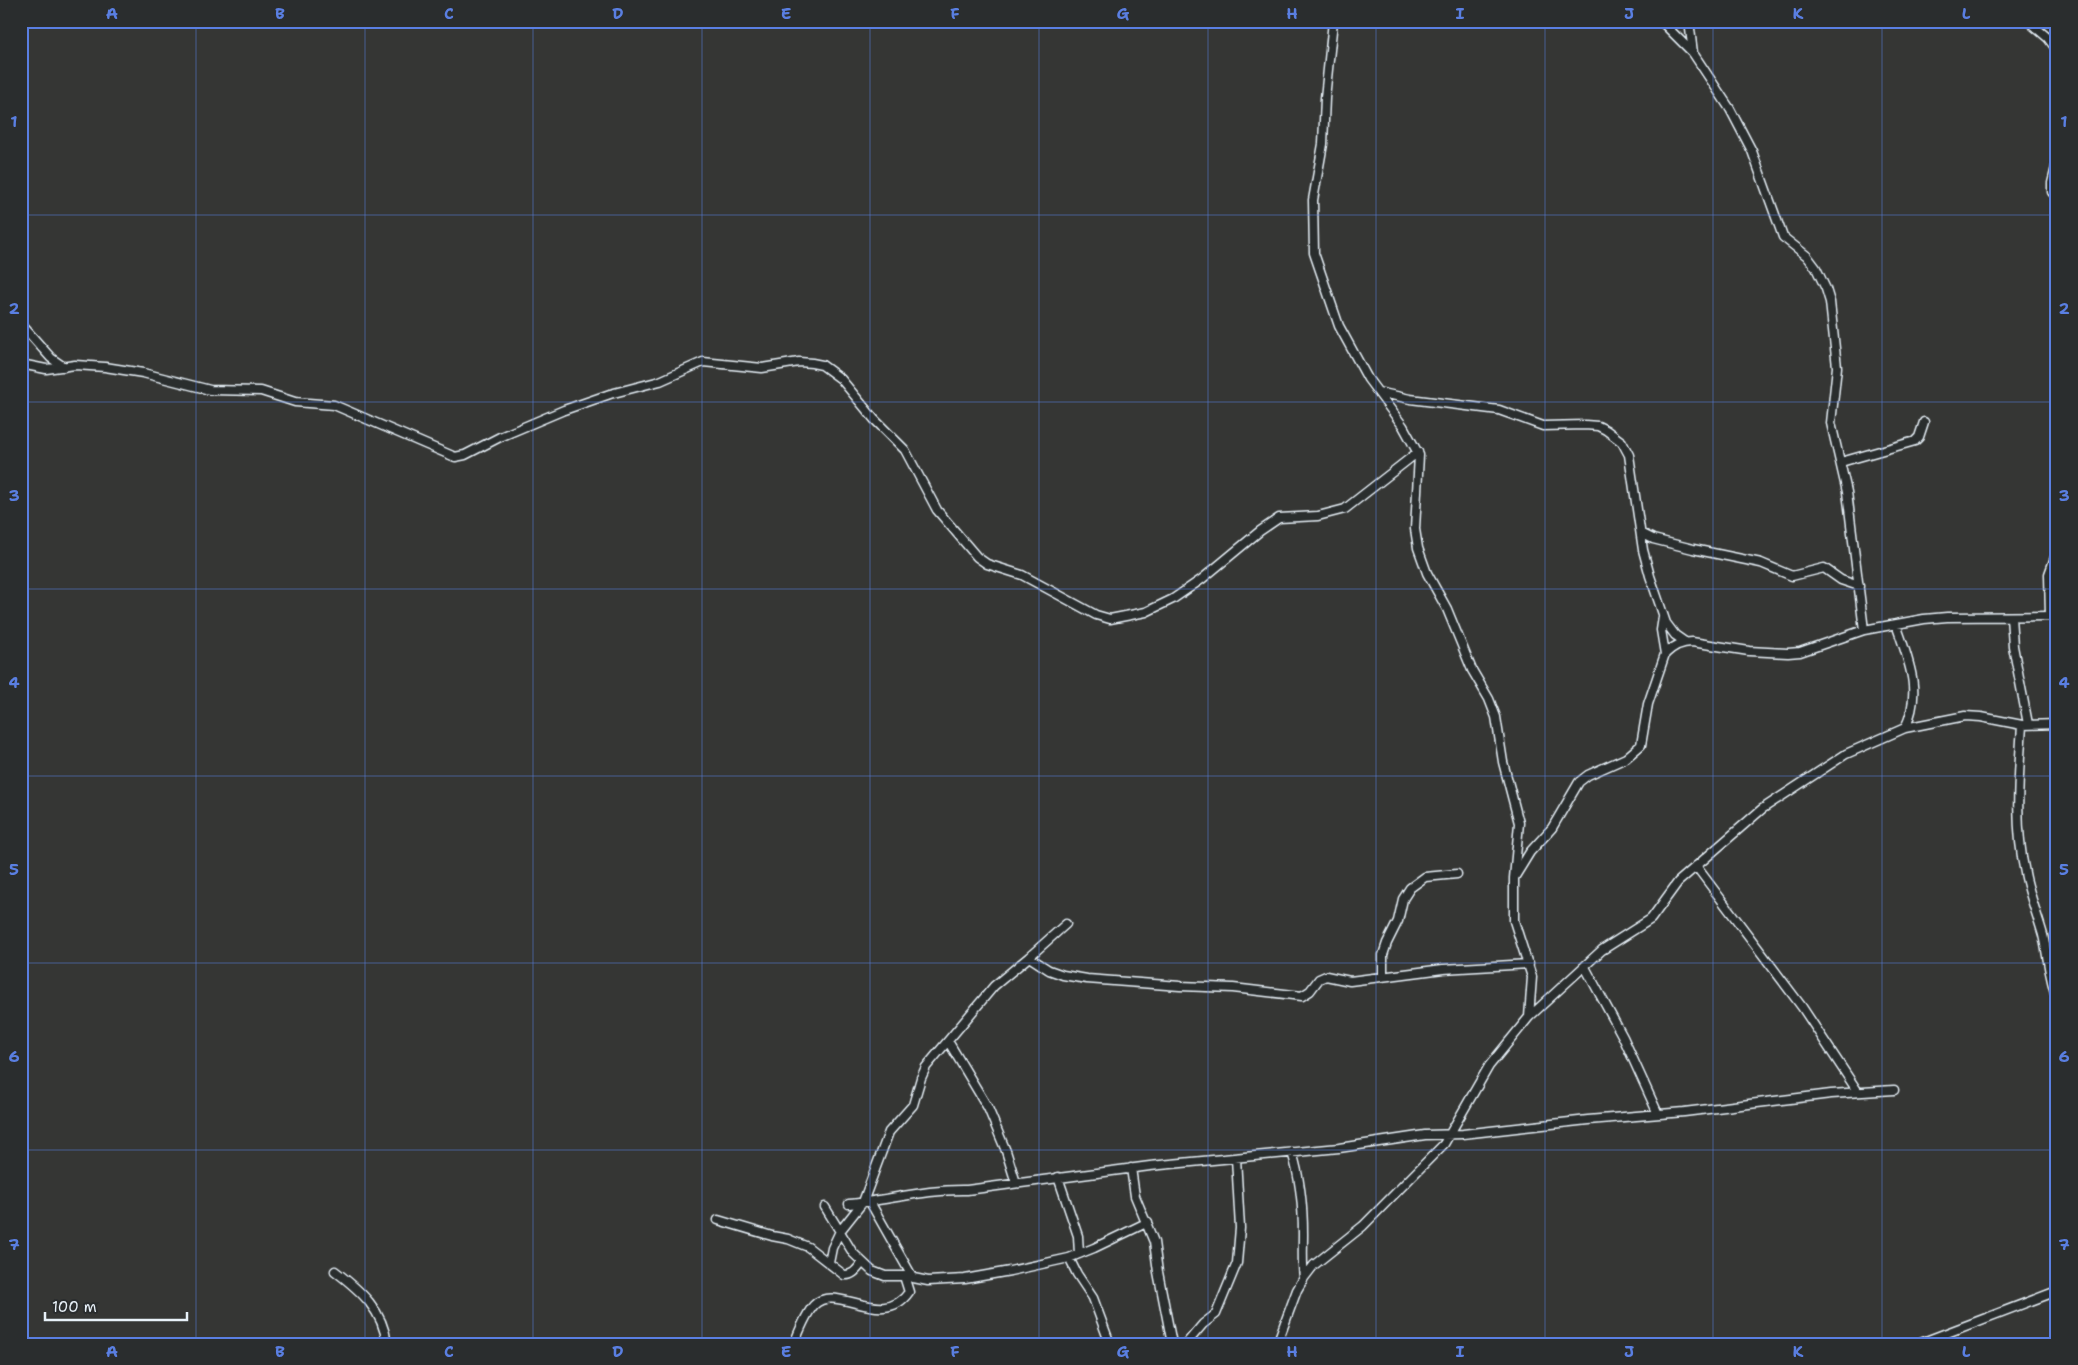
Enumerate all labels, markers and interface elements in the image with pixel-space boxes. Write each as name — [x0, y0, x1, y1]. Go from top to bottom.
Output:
text: A — [106, 3, 118, 24]
text: B — [275, 3, 285, 24]
text: C — [444, 3, 454, 24]
text: D — [612, 3, 624, 24]
text: E — [781, 3, 791, 24]
text: F — [950, 3, 960, 24]
text: G — [1117, 3, 1130, 24]
text: H — [1286, 3, 1298, 24]
text: I — [1456, 3, 1465, 24]
text: J — [1624, 3, 1634, 24]
text: K — [1793, 3, 1804, 24]
text: L — [1962, 3, 1971, 24]
text: 1 — [10, 111, 18, 132]
text: 1 — [2060, 111, 2068, 132]
text: 2 — [8, 298, 20, 319]
text: 2 — [2058, 298, 2070, 319]
text: 3 — [8, 485, 20, 506]
text: 3 — [2058, 485, 2070, 506]
text: 4 — [8, 672, 20, 693]
text: 4 — [2058, 672, 2070, 693]
text: 5 — [9, 859, 19, 880]
text: 5 — [2059, 859, 2069, 880]
text: 6 — [8, 1046, 20, 1067]
text: 6 — [2058, 1046, 2070, 1067]
text: 7 — [8, 1234, 20, 1255]
text: 7 — [2058, 1234, 2070, 1255]
scale bar — [45, 1290, 188, 1322]
text: 100 m — [52, 1297, 97, 1317]
text: A — [106, 1341, 118, 1362]
text: B — [275, 1341, 285, 1362]
text: C — [444, 1341, 454, 1362]
text: D — [612, 1341, 624, 1362]
text: E — [781, 1341, 791, 1362]
text: F — [950, 1341, 960, 1362]
text: G — [1117, 1341, 1130, 1362]
text: H — [1286, 1341, 1298, 1362]
text: I — [1456, 1341, 1465, 1362]
text: J — [1624, 1341, 1634, 1362]
text: K — [1793, 1341, 1804, 1362]
text: L — [1962, 1341, 1971, 1362]

